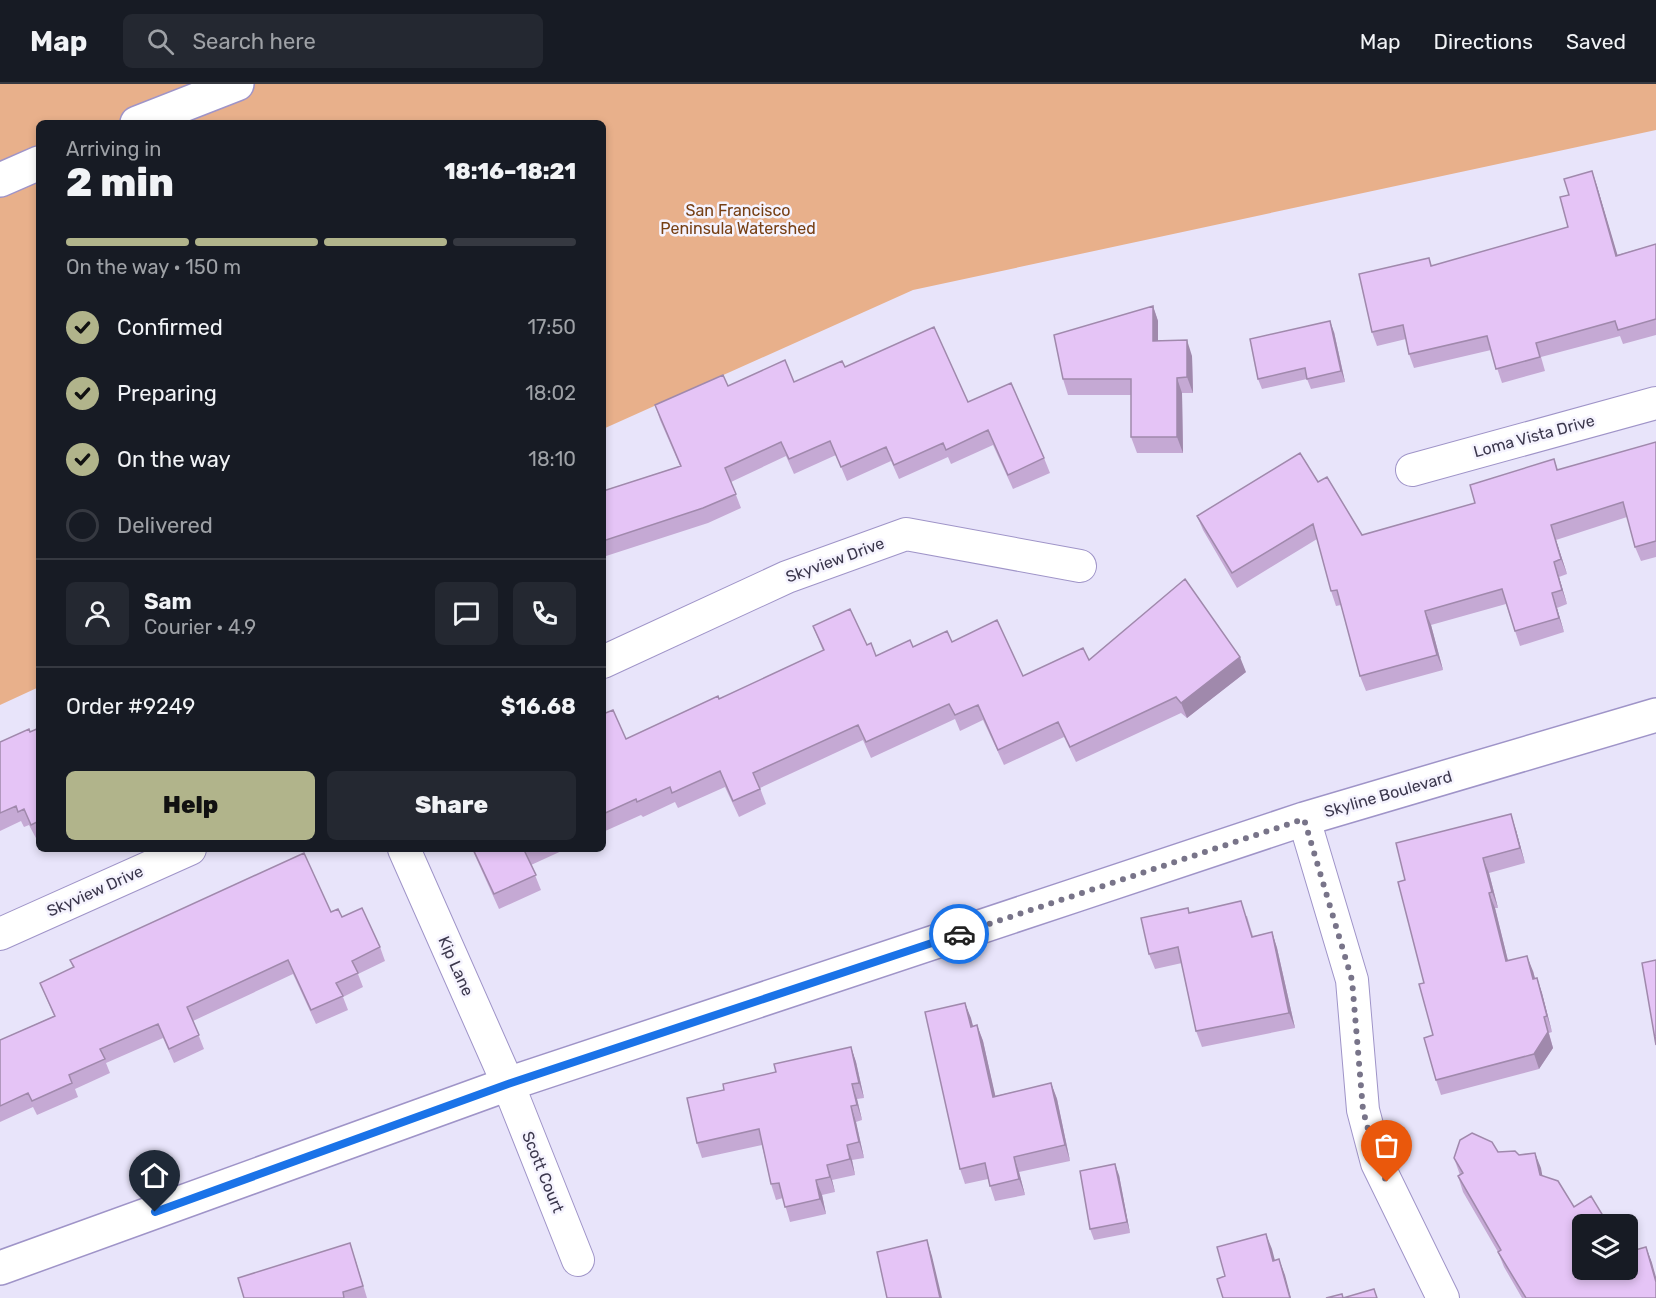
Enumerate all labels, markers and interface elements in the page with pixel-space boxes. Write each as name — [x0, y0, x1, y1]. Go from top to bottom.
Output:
search box — [123, 14, 543, 68]
text: Map — [30, 25, 87, 58]
icon: search — [144, 25, 177, 58]
text: Search here — [192, 28, 316, 55]
text: Map — [1360, 29, 1401, 54]
text: Directions — [1434, 29, 1533, 54]
text: Saved — [1566, 29, 1626, 54]
text: Arriving in — [66, 137, 161, 161]
text: 18:16–18:21 — [444, 158, 576, 185]
text: 2 min — [66, 160, 174, 206]
park label: San Francisco Peninsula Watershed — [660, 201, 816, 238]
text: On the way · 150 m — [66, 255, 241, 279]
icon: check — [66, 311, 99, 344]
text: Confirmed — [117, 314, 223, 341]
text: 17:50 — [527, 315, 576, 339]
icon: check — [66, 377, 99, 410]
text: Preparing — [117, 380, 217, 407]
text: 18:02 — [525, 381, 576, 405]
street label: Loma Vista Drive — [1471, 411, 1597, 461]
icon: check — [66, 443, 99, 476]
text: On the way — [117, 446, 231, 473]
text: 18:10 — [528, 447, 576, 471]
text: Delivered — [117, 512, 213, 539]
street label: Skyview Drive — [783, 533, 887, 587]
button: person — [66, 582, 129, 645]
button: chat — [435, 582, 498, 645]
button: phone — [513, 582, 576, 645]
text: Sam — [144, 588, 192, 615]
text: Courier · 4.9 — [144, 615, 256, 639]
text: Order #9249 — [66, 693, 195, 720]
text: $16.68 — [501, 693, 576, 720]
street label: Skyline Boulevard — [1322, 767, 1454, 821]
button: Help — [66, 771, 315, 840]
button: Share — [327, 771, 576, 840]
street label: Skyview Drive — [44, 861, 146, 921]
courier — [929, 904, 989, 964]
icon: car — [943, 918, 976, 951]
street label: Kip Lane — [434, 933, 478, 999]
pin — [1361, 1120, 1412, 1182]
street label: Scott Court — [518, 1129, 568, 1215]
icon: bag — [1370, 1129, 1403, 1162]
pin — [129, 1150, 180, 1212]
icon: home — [138, 1159, 171, 1192]
map controls — [1572, 1214, 1638, 1280]
button: layers — [1572, 1214, 1638, 1280]

